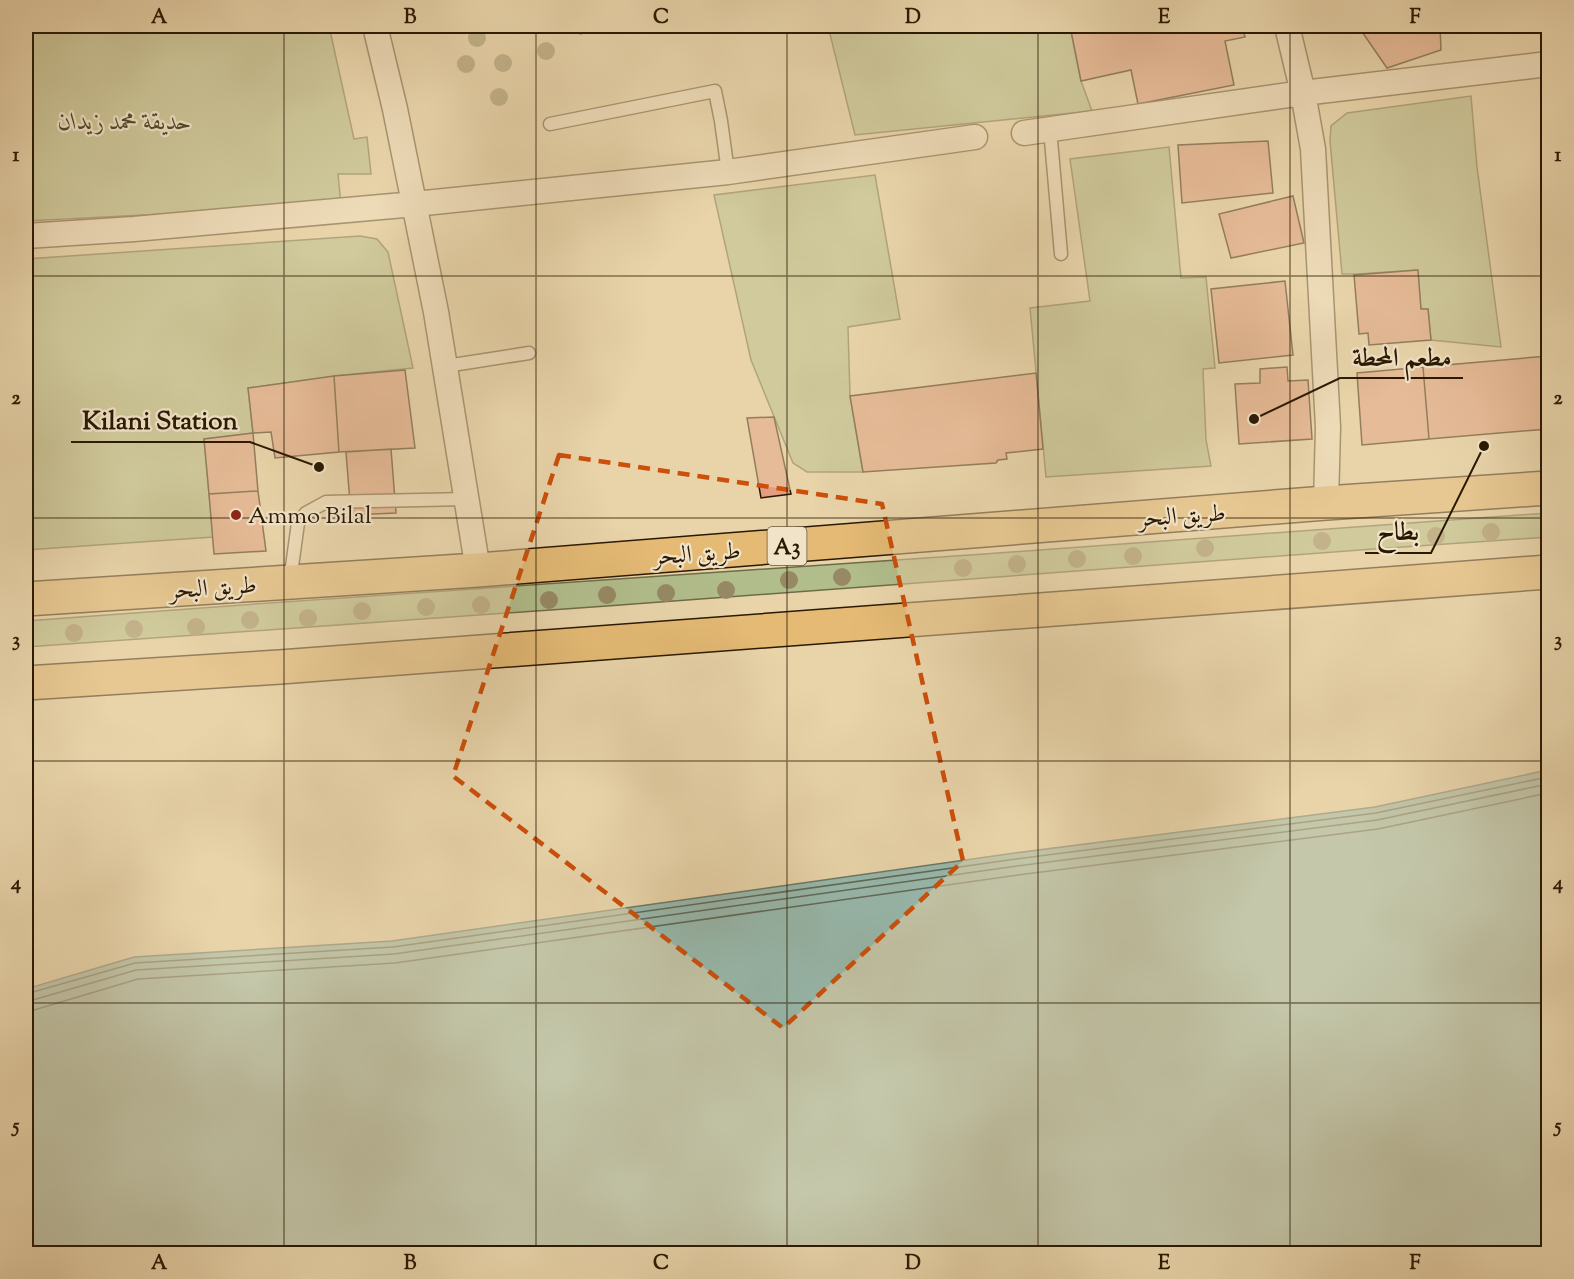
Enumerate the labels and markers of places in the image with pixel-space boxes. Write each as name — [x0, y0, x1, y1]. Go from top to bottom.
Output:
callout: مطعم المحطة — [1340, 334, 1463, 378]
callout: Kilani Station — [71, 398, 250, 442]
place label: Ammo Bilal — [248, 500, 372, 534]
marker: Ammo Bilal — [229, 508, 243, 522]
callout: بطاح — [1365, 509, 1431, 553]

